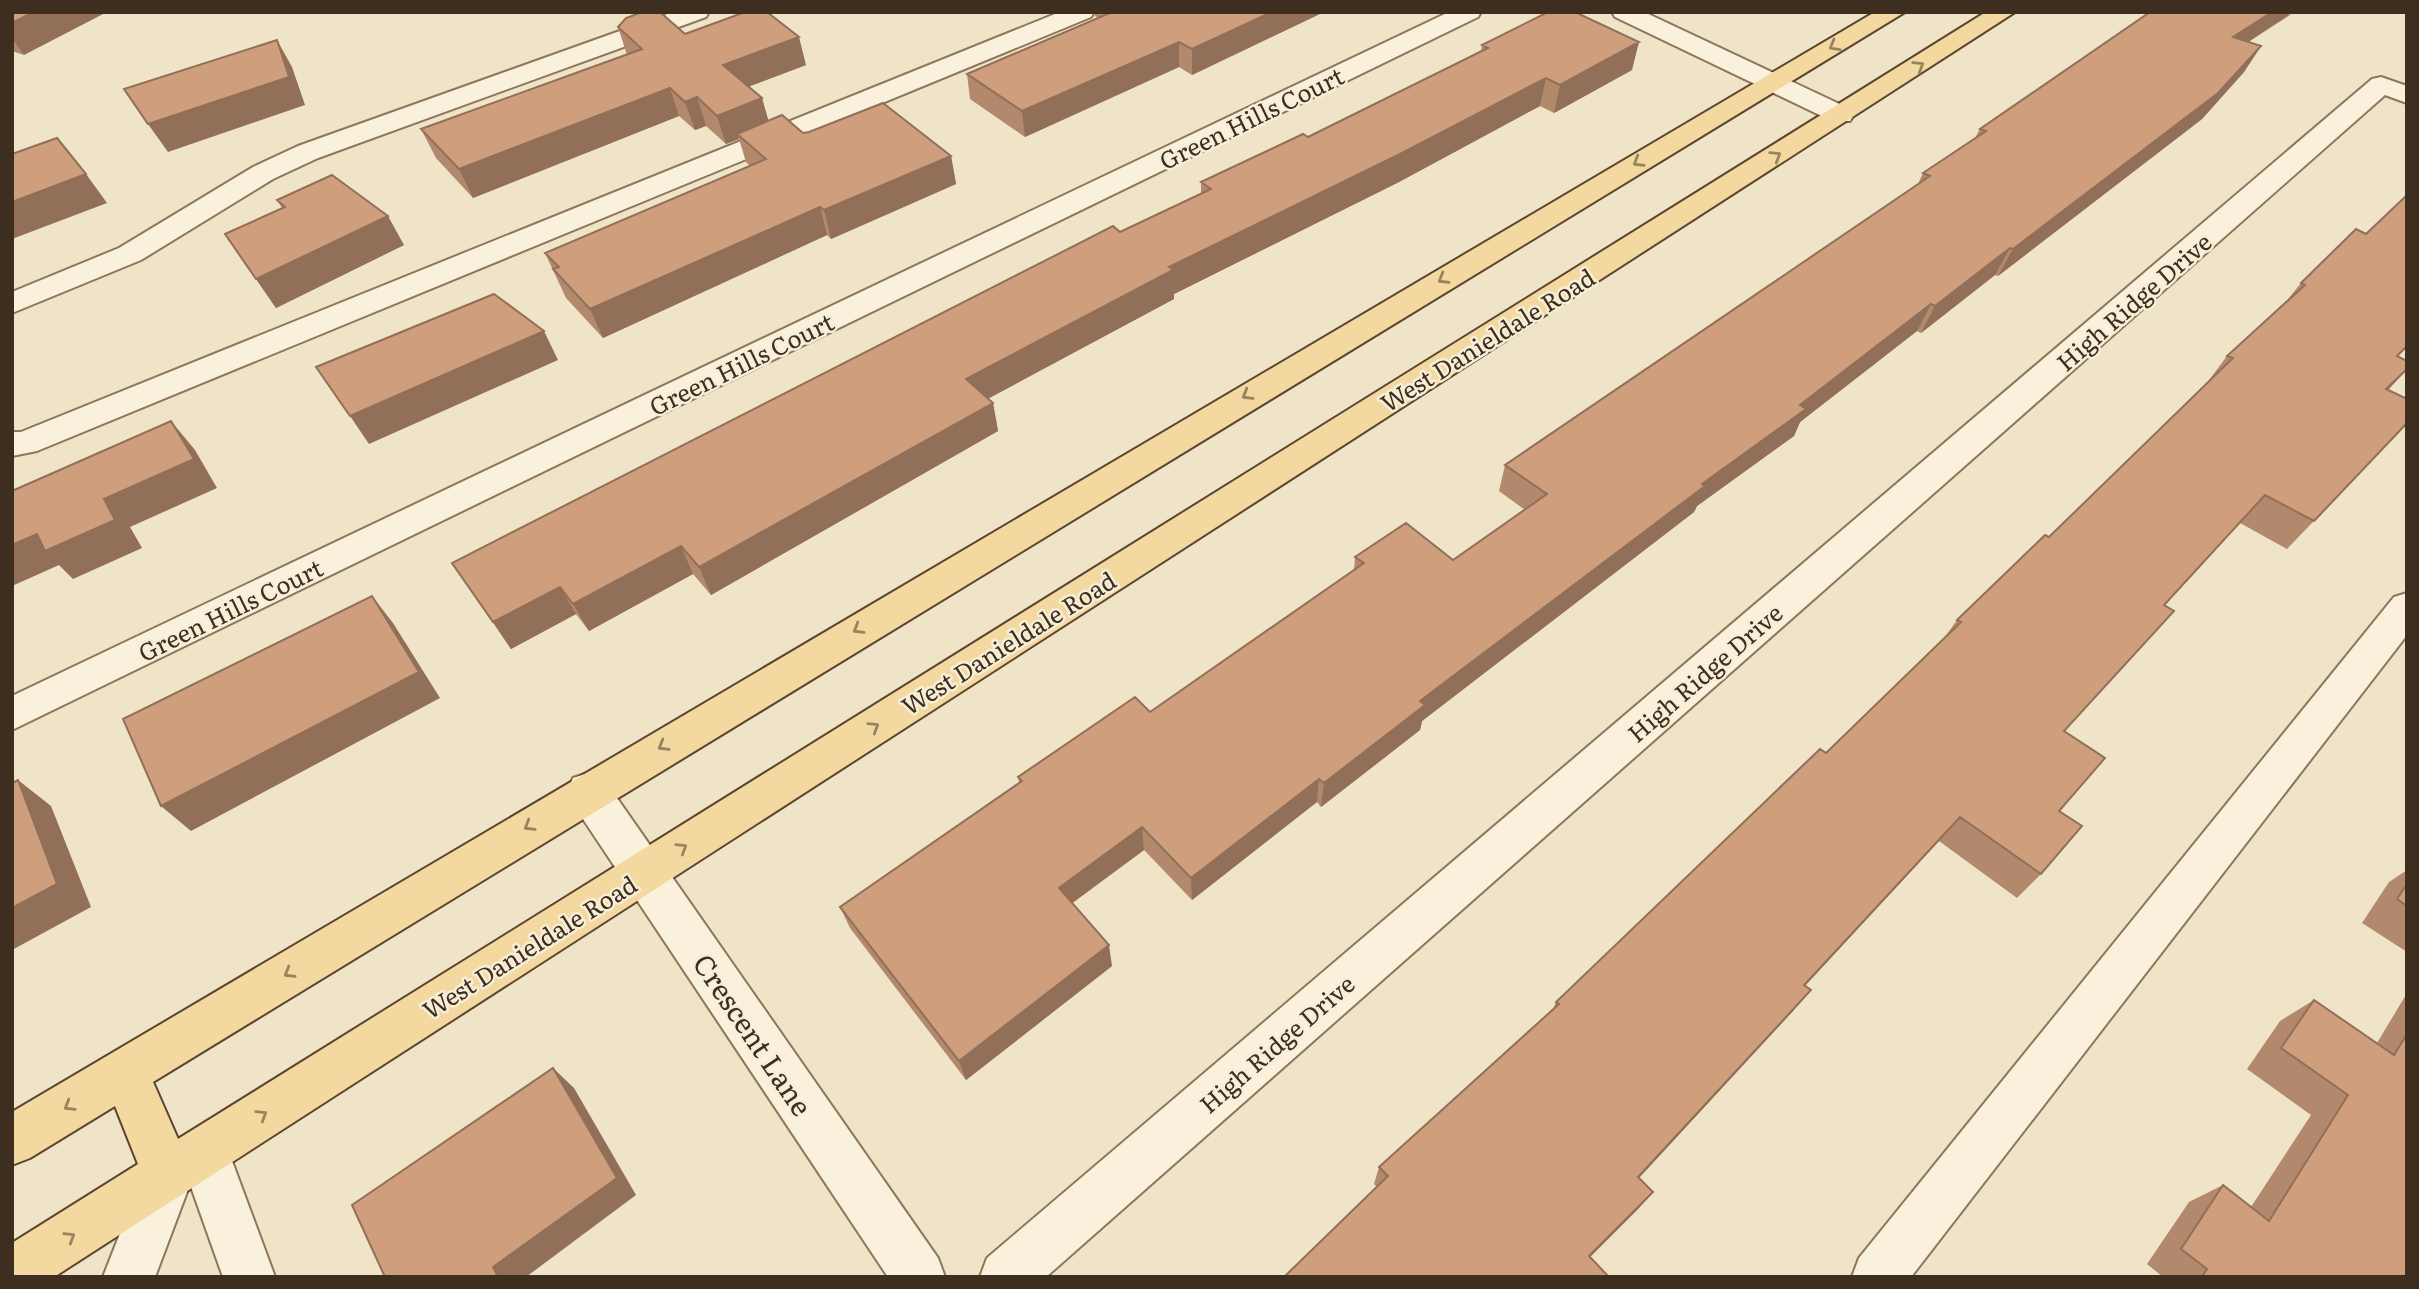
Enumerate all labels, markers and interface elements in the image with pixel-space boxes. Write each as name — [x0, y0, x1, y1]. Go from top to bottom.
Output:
one-way arrow — [1828, 38, 1841, 51]
street label: Green Hills Court — [1153, 57, 1349, 177]
one-way arrow — [1912, 61, 1925, 74]
one-way arrow — [1768, 152, 1781, 165]
one-way arrow — [1632, 153, 1645, 166]
street label: High Ridge Drive — [2048, 224, 2218, 378]
street label: West Danieldale Road — [1373, 259, 1601, 419]
one-way arrow — [1437, 270, 1450, 283]
street label: Green Hills Court — [643, 303, 839, 423]
one-way arrow — [1242, 387, 1255, 400]
street label: Green Hills Court — [132, 549, 328, 669]
street label: West Danieldale Road — [894, 562, 1122, 722]
street label: High Ridge Drive — [1619, 595, 1789, 749]
one-way arrow — [852, 620, 865, 633]
one-way arrow — [866, 722, 879, 735]
one-way arrow — [657, 738, 670, 751]
one-way arrow — [524, 818, 537, 831]
one-way arrow — [674, 844, 687, 857]
street label: West Danieldale Road — [415, 866, 643, 1026]
street label: Crescent Lane — [684, 945, 824, 1123]
one-way arrow — [283, 964, 296, 977]
street label: High Ridge Drive — [1191, 966, 1361, 1120]
one-way arrow — [63, 1097, 76, 1110]
one-way arrow — [254, 1111, 267, 1123]
one-way arrow — [62, 1232, 75, 1245]

